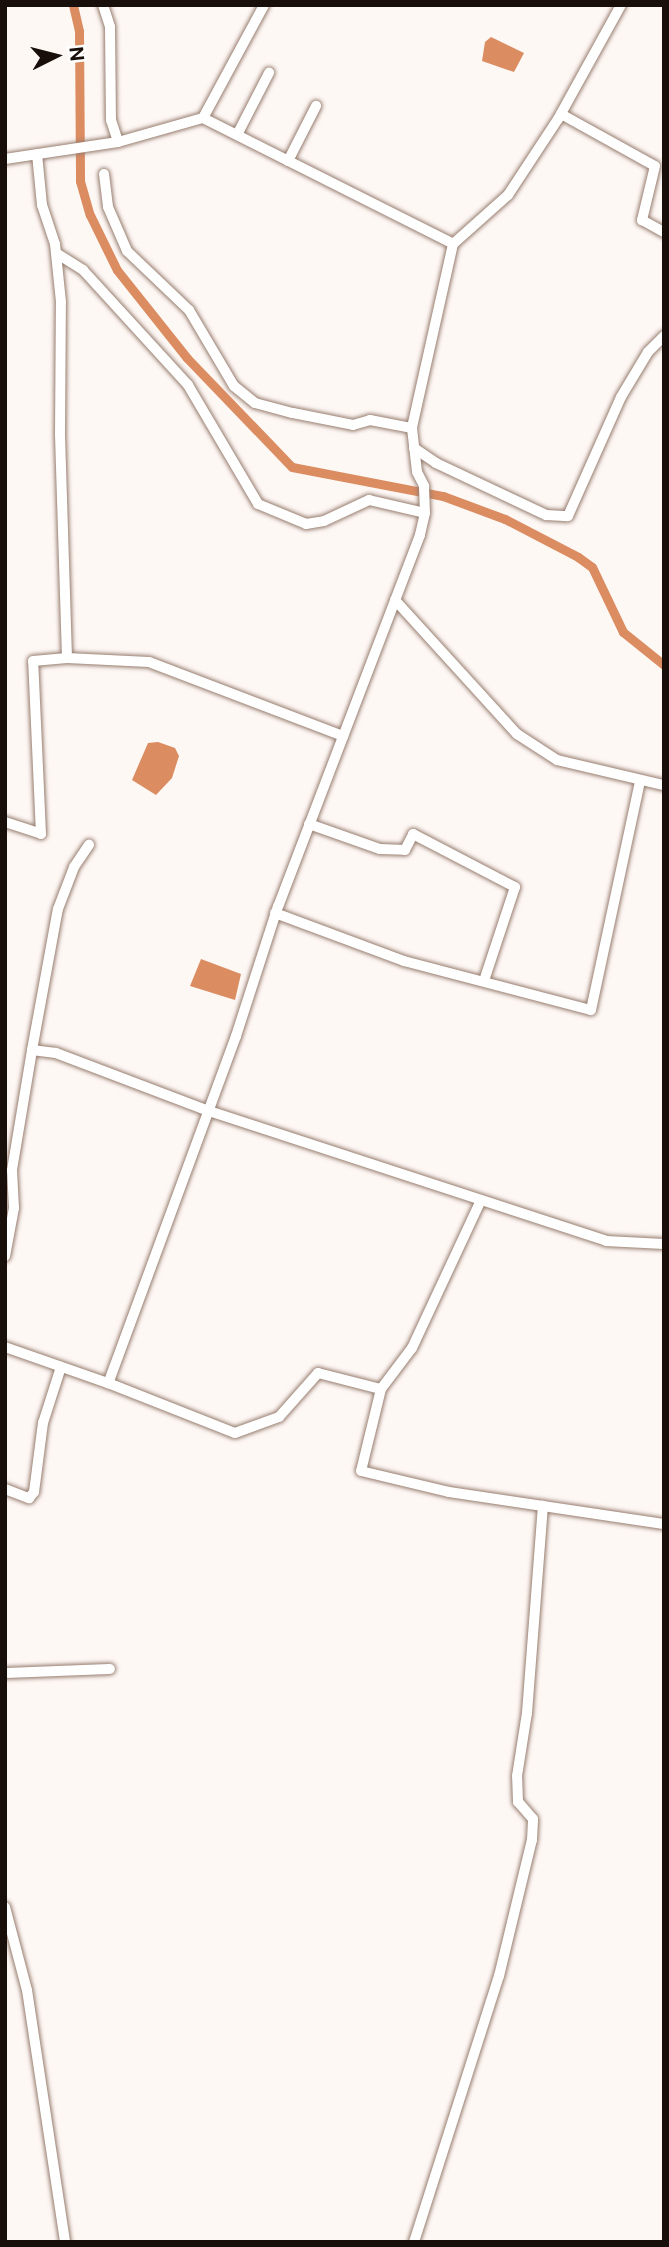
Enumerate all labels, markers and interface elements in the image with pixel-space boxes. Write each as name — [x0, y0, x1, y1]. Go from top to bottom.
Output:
north arrow — [21, 21, 91, 91]
text: N — [65, 45, 89, 62]

